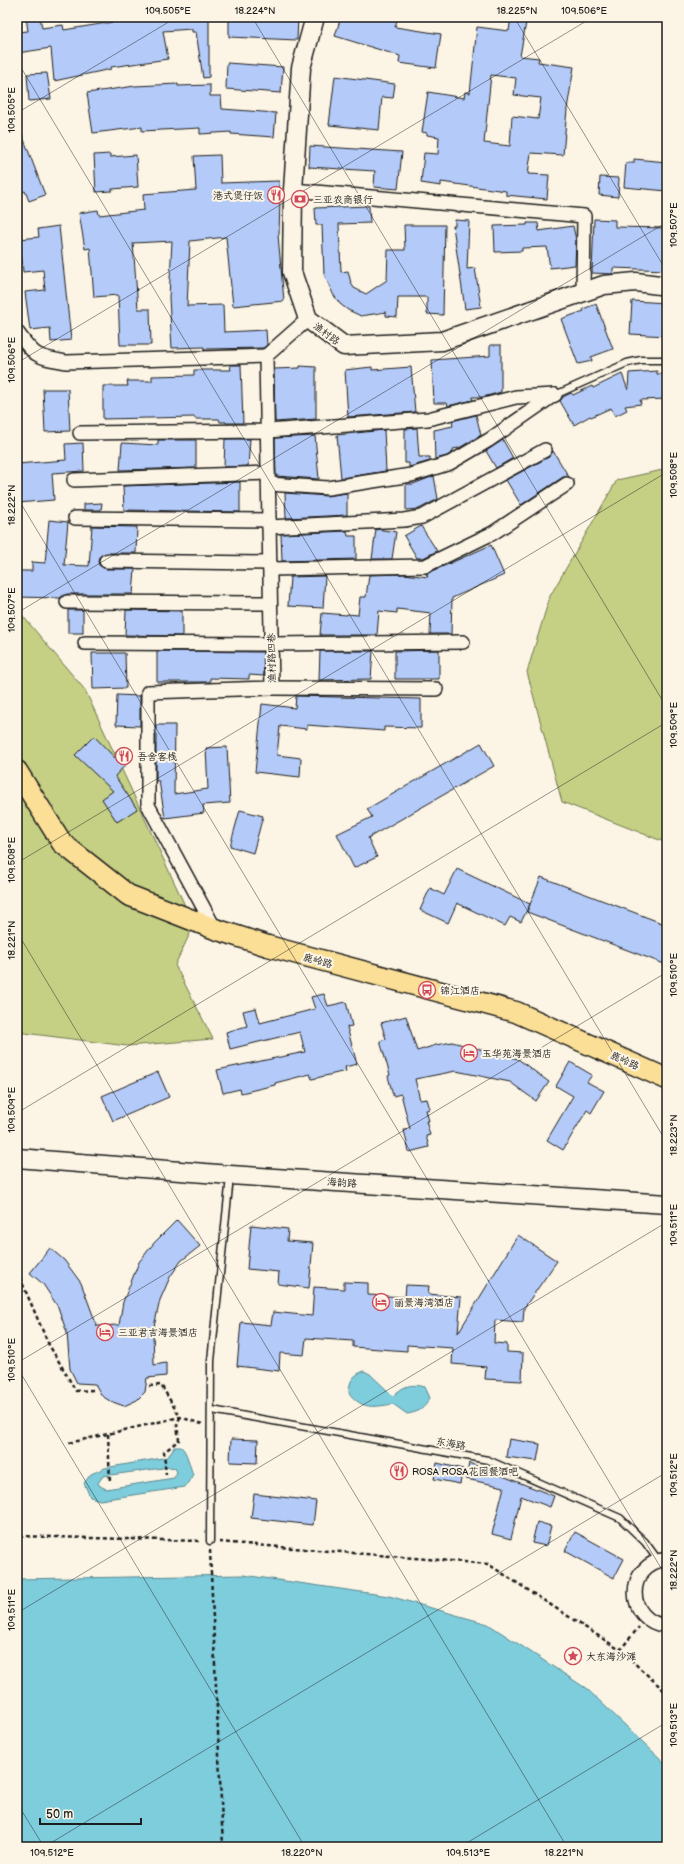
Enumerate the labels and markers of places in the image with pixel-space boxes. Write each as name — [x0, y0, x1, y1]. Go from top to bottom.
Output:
restaurant icon: 港式煲仔饭 — [266, 185, 286, 205]
bank icon: 三亚农商银行 — [290, 189, 310, 209]
place label: 港式煲仔饭 — [213, 190, 263, 202]
place label: 三亚农商银行 — [313, 194, 373, 206]
restaurant icon: 吾舍客栈 — [114, 746, 134, 766]
place label: 吾舍客栈 — [137, 751, 177, 763]
bus stop icon: 锦江酒店 — [417, 980, 437, 1000]
place label: 锦江酒店 — [440, 985, 480, 997]
hotel icon: 玉华苑海景酒店 — [459, 1043, 479, 1063]
place label: 玉华苑海景酒店 — [482, 1048, 552, 1060]
hotel icon: 丽景海湾酒店 — [371, 1292, 391, 1312]
place label: 丽景海湾酒店 — [394, 1297, 454, 1309]
hotel icon: 三亚君吉海景酒店 — [95, 1322, 115, 1342]
place label: 三亚君吉海景酒店 — [118, 1327, 198, 1339]
restaurant icon: ROSA ROSA花园餐酒吧 — [389, 1461, 409, 1481]
place label: ROSA ROSA花园餐酒吧 — [412, 1466, 518, 1478]
place icon: 大东海沙滩 — [563, 1646, 583, 1666]
place label: 大东海沙滩 — [586, 1651, 636, 1663]

